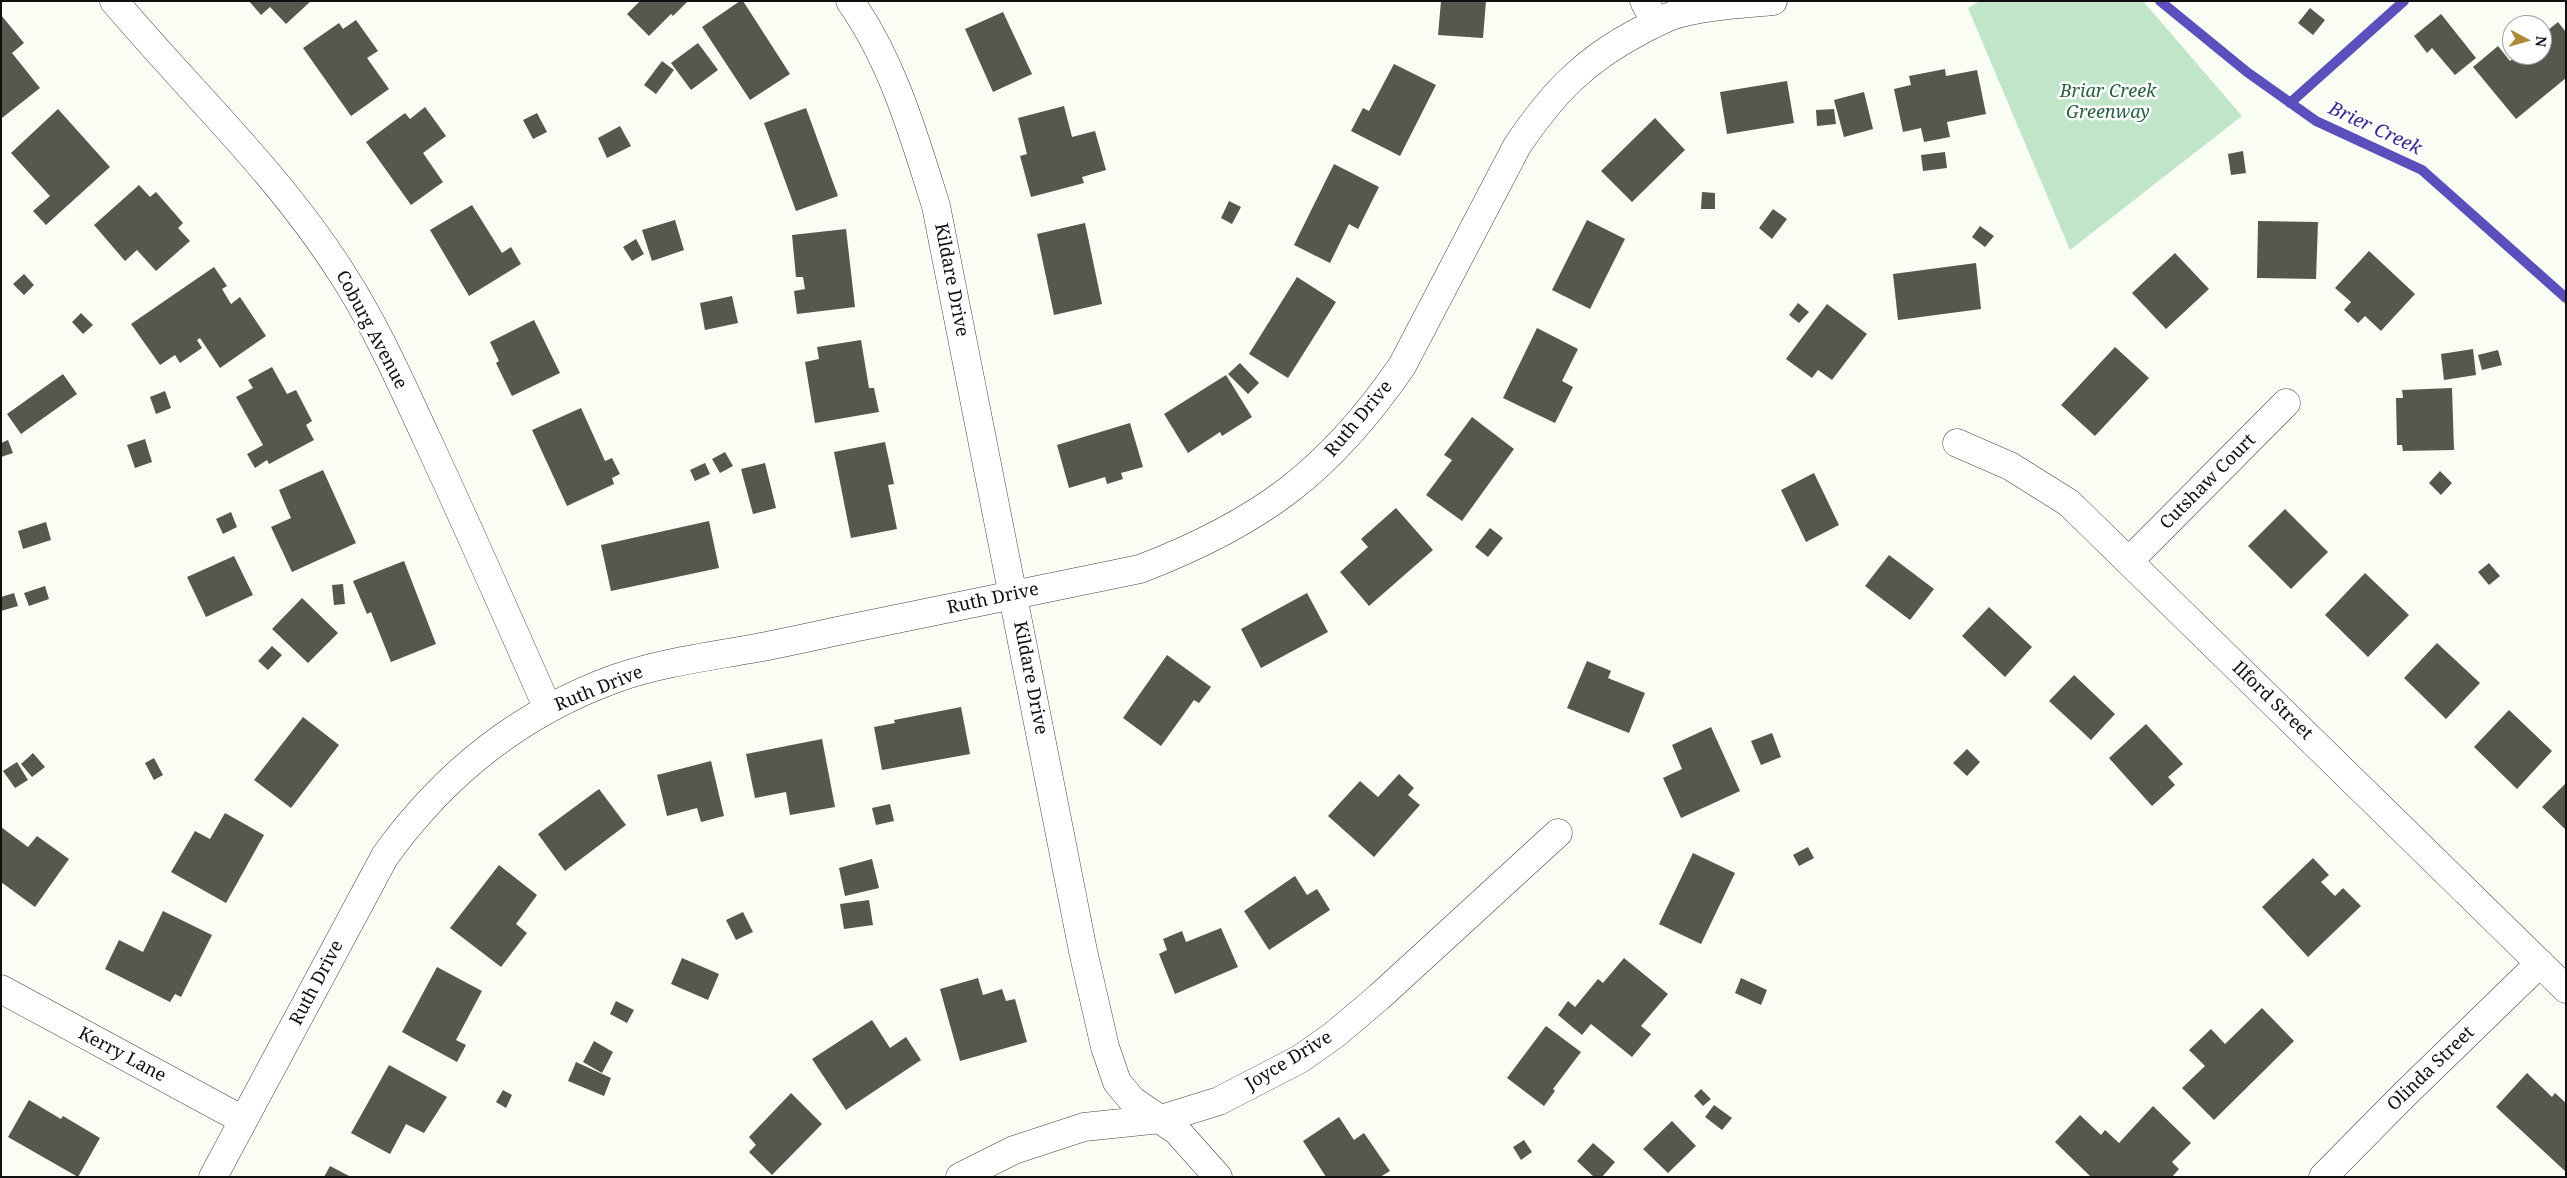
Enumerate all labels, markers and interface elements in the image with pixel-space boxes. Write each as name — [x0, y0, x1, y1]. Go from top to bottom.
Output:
north arrow — [2502, 15, 2552, 65]
text: N — [2531, 35, 2551, 48]
park label: Briar Creek Greenway — [2060, 81, 2156, 124]
water label: Brier Creek — [2325, 97, 2425, 161]
street label: Kildare Drive — [929, 221, 973, 339]
street label: Coburg Avenue — [331, 267, 411, 393]
street label: Ruth Drive — [1321, 376, 1397, 462]
street label: Cutshaw Court — [2156, 430, 2260, 534]
street label: Ruth Drive — [945, 579, 1041, 619]
street label: Kildare Drive — [1008, 619, 1052, 737]
street label: Ilford Street — [2227, 657, 2317, 745]
street label: Ruth Drive — [552, 662, 646, 716]
street label: Ruth Drive — [286, 937, 348, 1029]
street label: Olinda Street — [2383, 1022, 2479, 1116]
street label: Kerry Lane — [74, 1023, 170, 1087]
street label: Joyce Drive — [1242, 1027, 1336, 1095]

